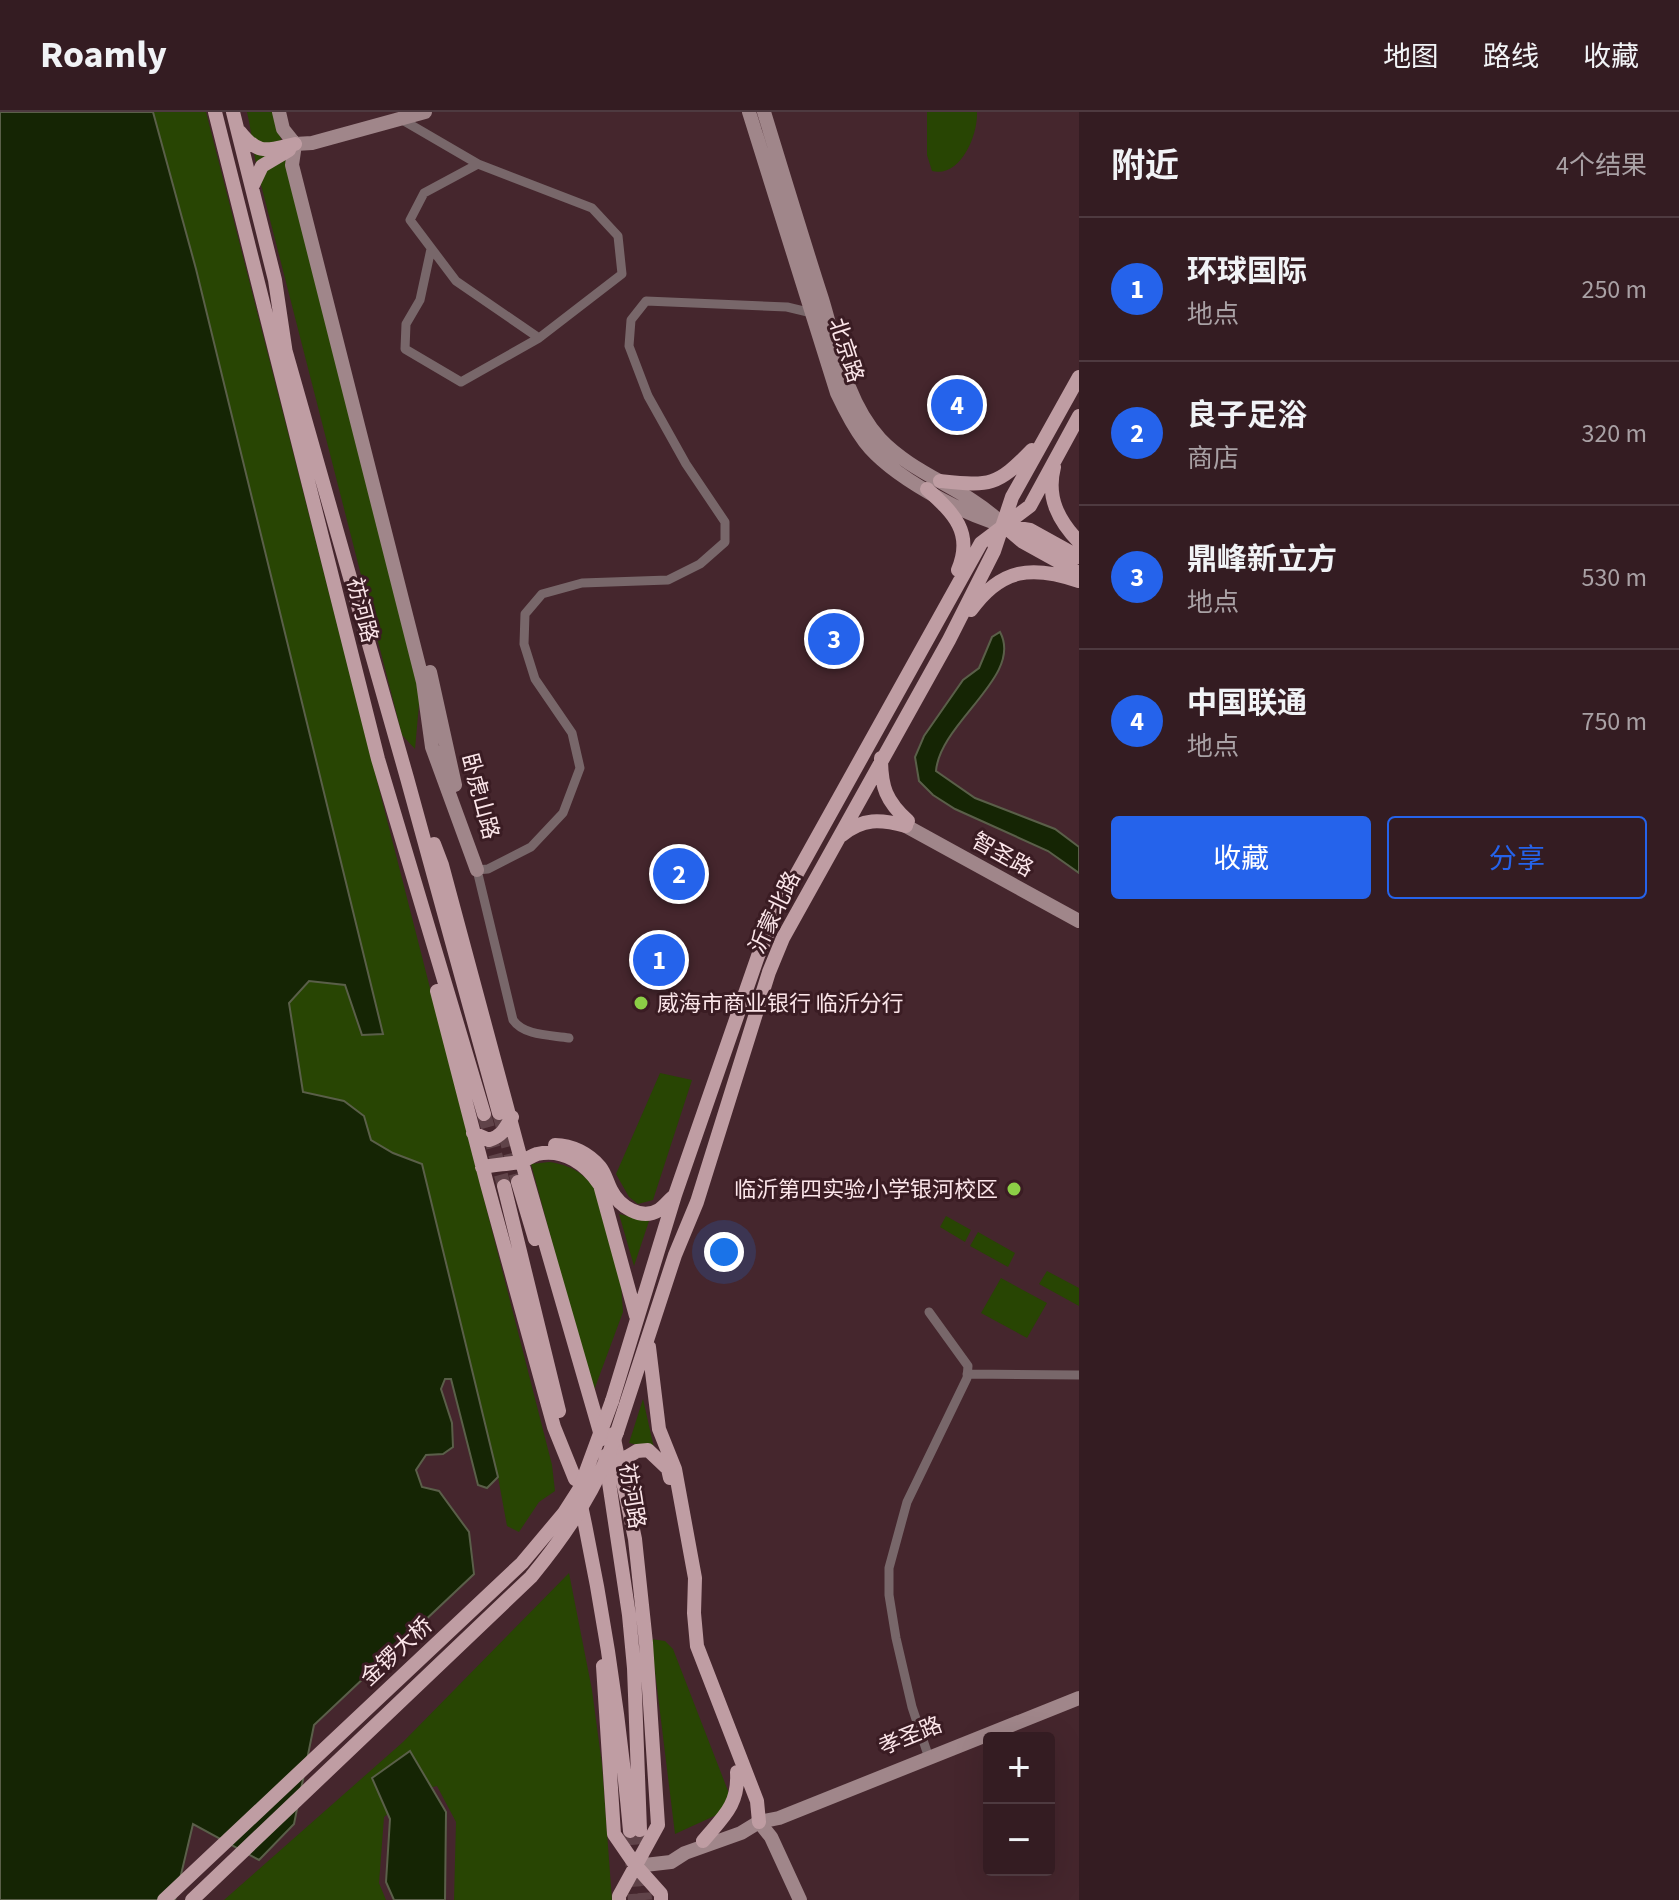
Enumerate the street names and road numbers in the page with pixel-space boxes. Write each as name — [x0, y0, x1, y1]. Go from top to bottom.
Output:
street label: 北京路 — [821, 314, 871, 387]
street label: 祊河路 — [339, 574, 386, 646]
street label: 卧虎山路 — [453, 750, 507, 843]
street label: 智圣路 — [966, 825, 1039, 885]
street label: 沂蒙北路 — [741, 866, 809, 959]
street label: 祊河路 — [611, 1461, 653, 1531]
street label: 金锣大桥 — [354, 1610, 440, 1693]
street label: 孝圣路 — [874, 1709, 947, 1763]

